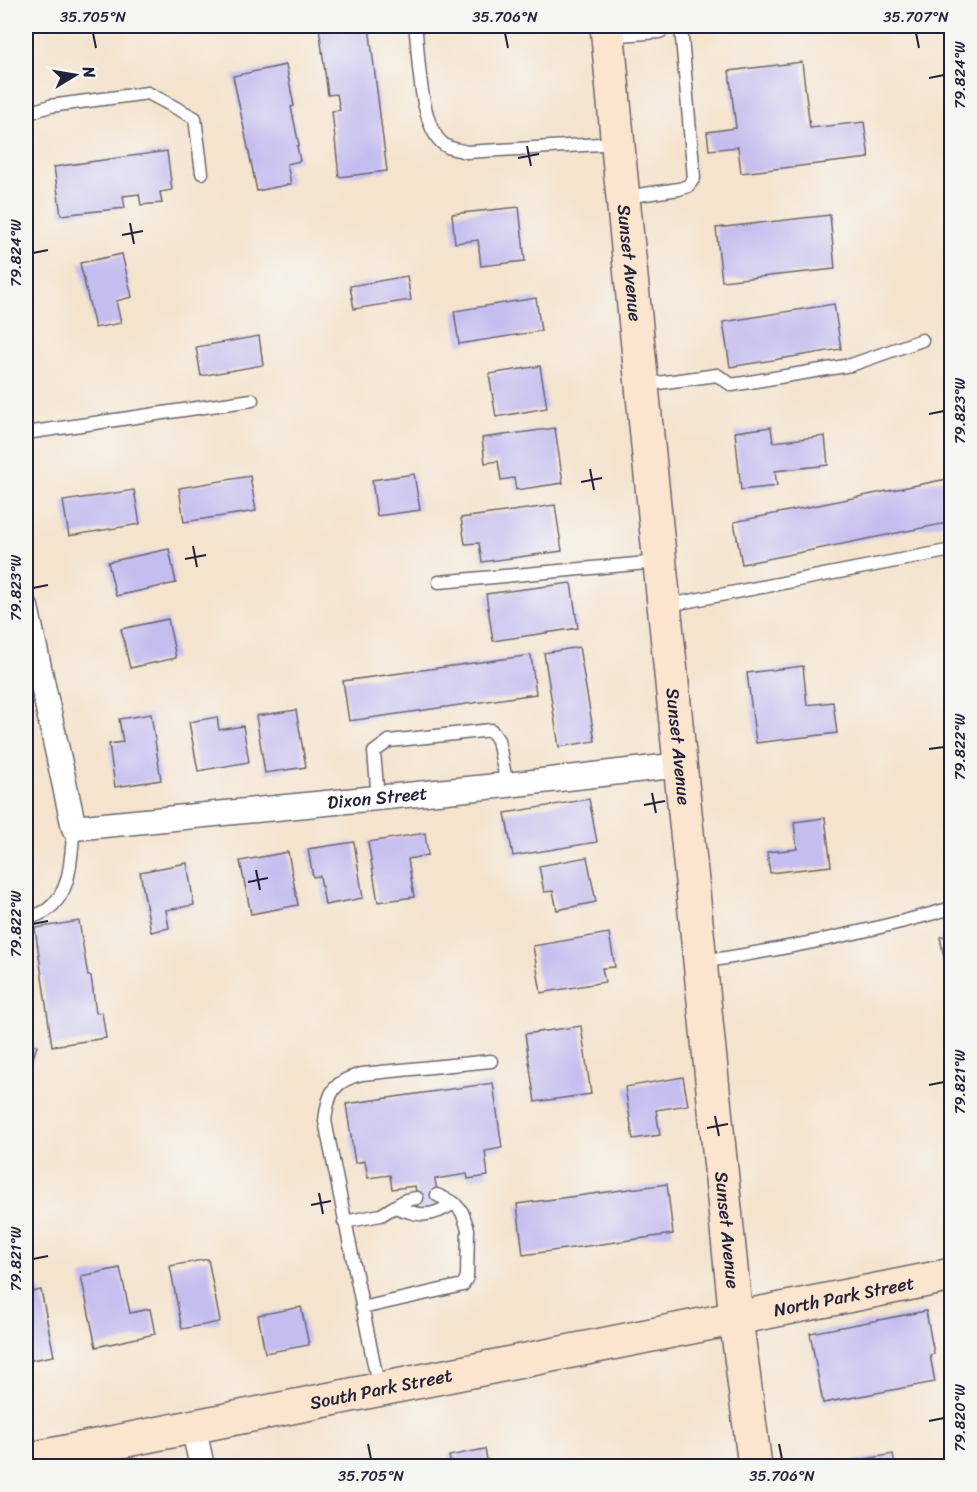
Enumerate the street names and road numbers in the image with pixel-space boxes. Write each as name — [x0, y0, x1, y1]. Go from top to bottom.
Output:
street label: Sunset Avenue — [608, 203, 651, 323]
street label: Sunset Avenue — [657, 686, 700, 807]
street label: Dixon Street — [326, 777, 429, 819]
street label: Sunset Avenue — [705, 1170, 749, 1290]
street label: North Park Street — [771, 1267, 917, 1326]
street label: South Park Street — [307, 1359, 455, 1419]

